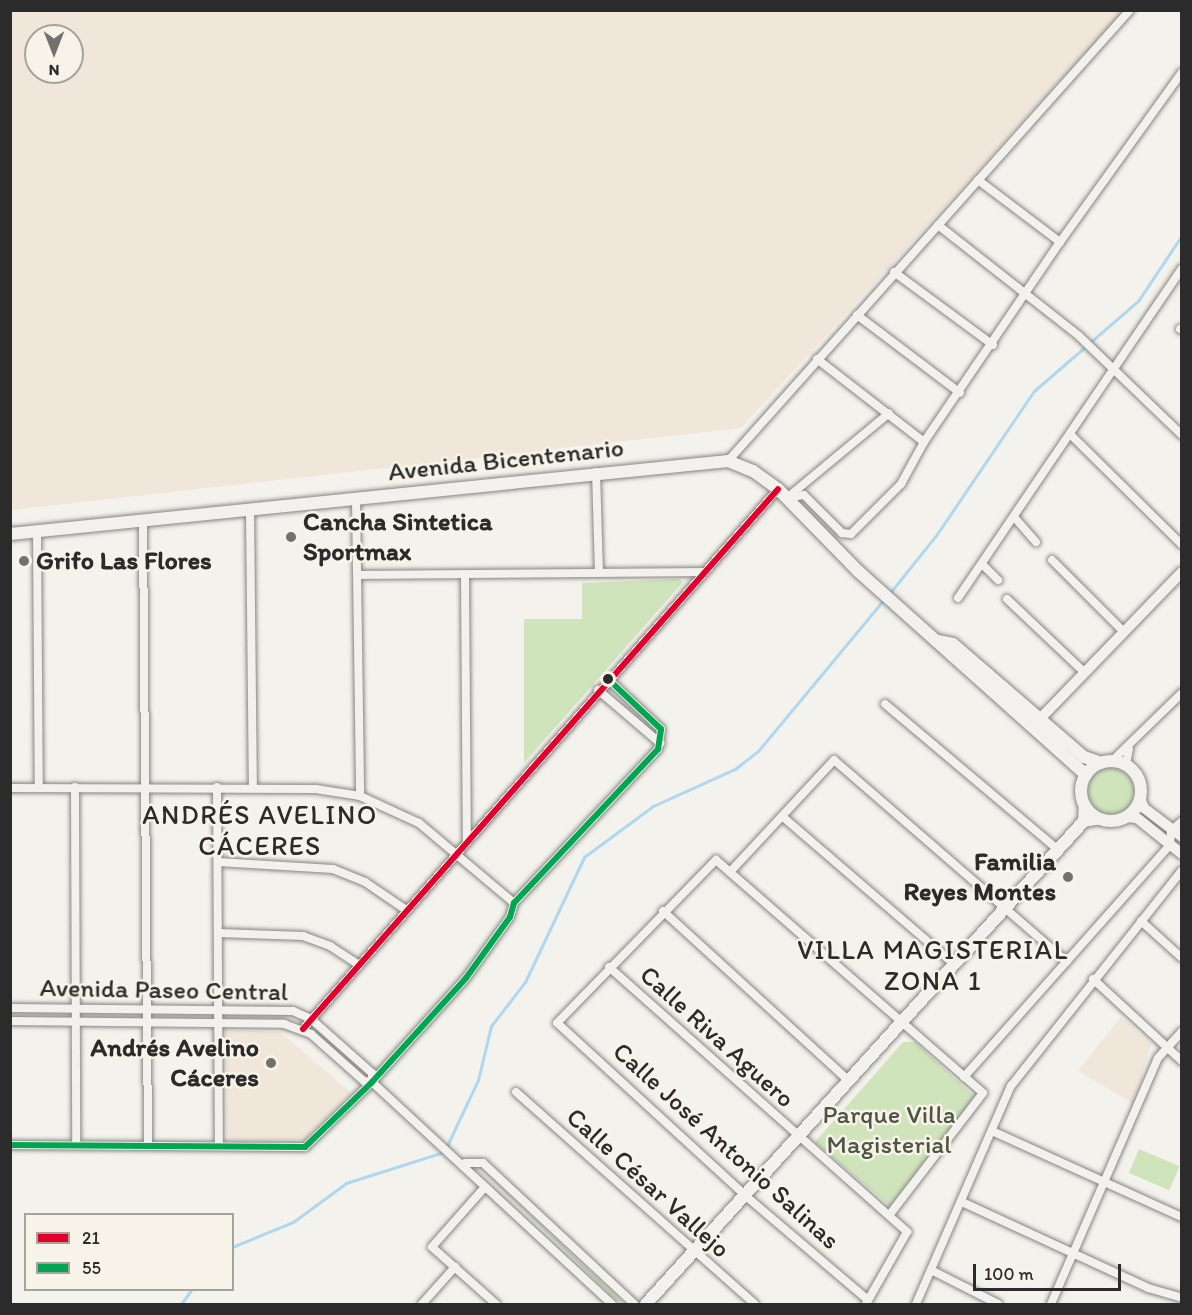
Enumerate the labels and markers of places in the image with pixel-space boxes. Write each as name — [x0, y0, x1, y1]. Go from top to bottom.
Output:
place label: Cancha Sintetica Sportmax — [303, 506, 492, 568]
marker: Cancha Sintetica Sportmax — [284, 530, 298, 544]
place label: Grifo Las Flores — [36, 545, 212, 577]
marker: Grifo Las Flores — [17, 554, 31, 568]
unlabelled marker — [602, 673, 614, 685]
place label: Familia Reyes Montes — [904, 846, 1056, 908]
marker: Familia Reyes Montes — [1061, 870, 1075, 884]
place label: Andrés Avelino Cáceres — [91, 1032, 259, 1094]
marker: Andrés Avelino Cáceres — [264, 1056, 278, 1070]

